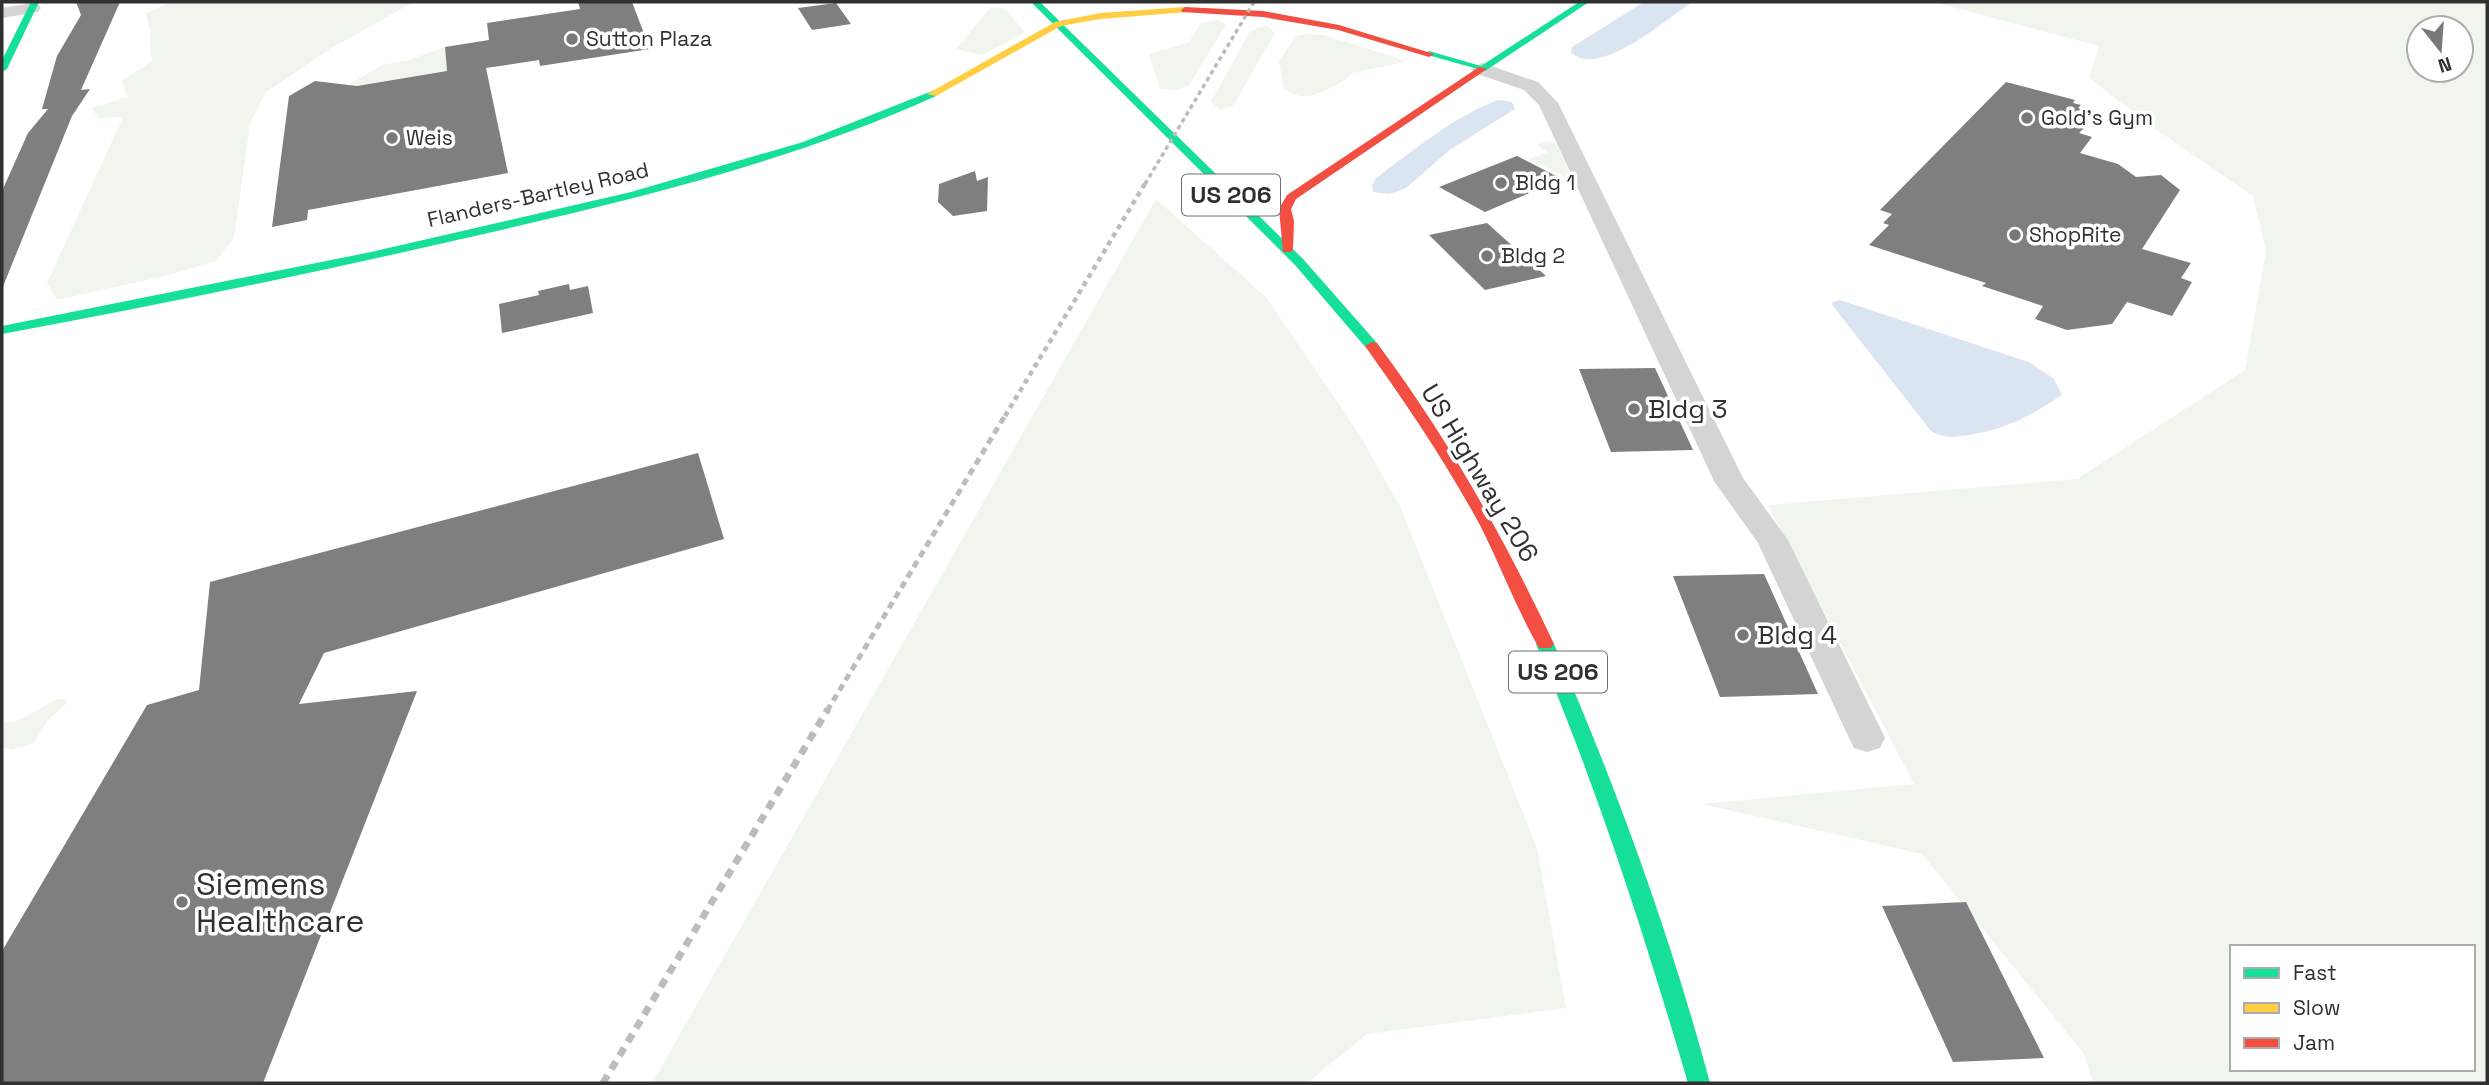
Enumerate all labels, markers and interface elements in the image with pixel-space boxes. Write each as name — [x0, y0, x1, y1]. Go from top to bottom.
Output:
north arrow — [2405, 14, 2475, 84]
place label: Sutton Plaza — [586, 25, 712, 52]
marker: Sutton Plaza — [564, 31, 580, 47]
text: N — [2435, 51, 2455, 79]
place label: Gold's Gym — [2041, 104, 2153, 131]
marker: Gold's Gym — [2019, 110, 2035, 126]
place label: Weis — [406, 124, 453, 151]
marker: Weis — [384, 130, 400, 146]
street label: Flanders-Bartley Road — [424, 156, 651, 233]
place label: Bldg 1 — [1515, 169, 1575, 196]
road number: US 206 — [1182, 174, 1280, 216]
marker: Bldg 1 — [1493, 175, 1509, 191]
place label: ShopRite — [2029, 221, 2121, 248]
marker: ShopRite — [2007, 227, 2023, 243]
place label: Bldg 2 — [1501, 242, 1565, 269]
marker: Bldg 2 — [1479, 248, 1495, 264]
street label: US Highway 206 — [1413, 378, 1547, 568]
place label: Bldg 3 — [1648, 392, 1727, 426]
marker: Bldg 3 — [1626, 401, 1642, 417]
place label: Bldg 4 — [1757, 618, 1837, 652]
marker: Bldg 4 — [1735, 627, 1751, 643]
road number: US 206 — [1509, 652, 1607, 692]
place label: Siemens Healthcare — [196, 864, 364, 941]
marker: Siemens Healthcare — [174, 894, 190, 910]
legend — [2230, 945, 2475, 1071]
text: Fast — [2293, 959, 2337, 986]
text: Slow — [2293, 994, 2341, 1021]
text: Jam — [2293, 1029, 2335, 1056]

